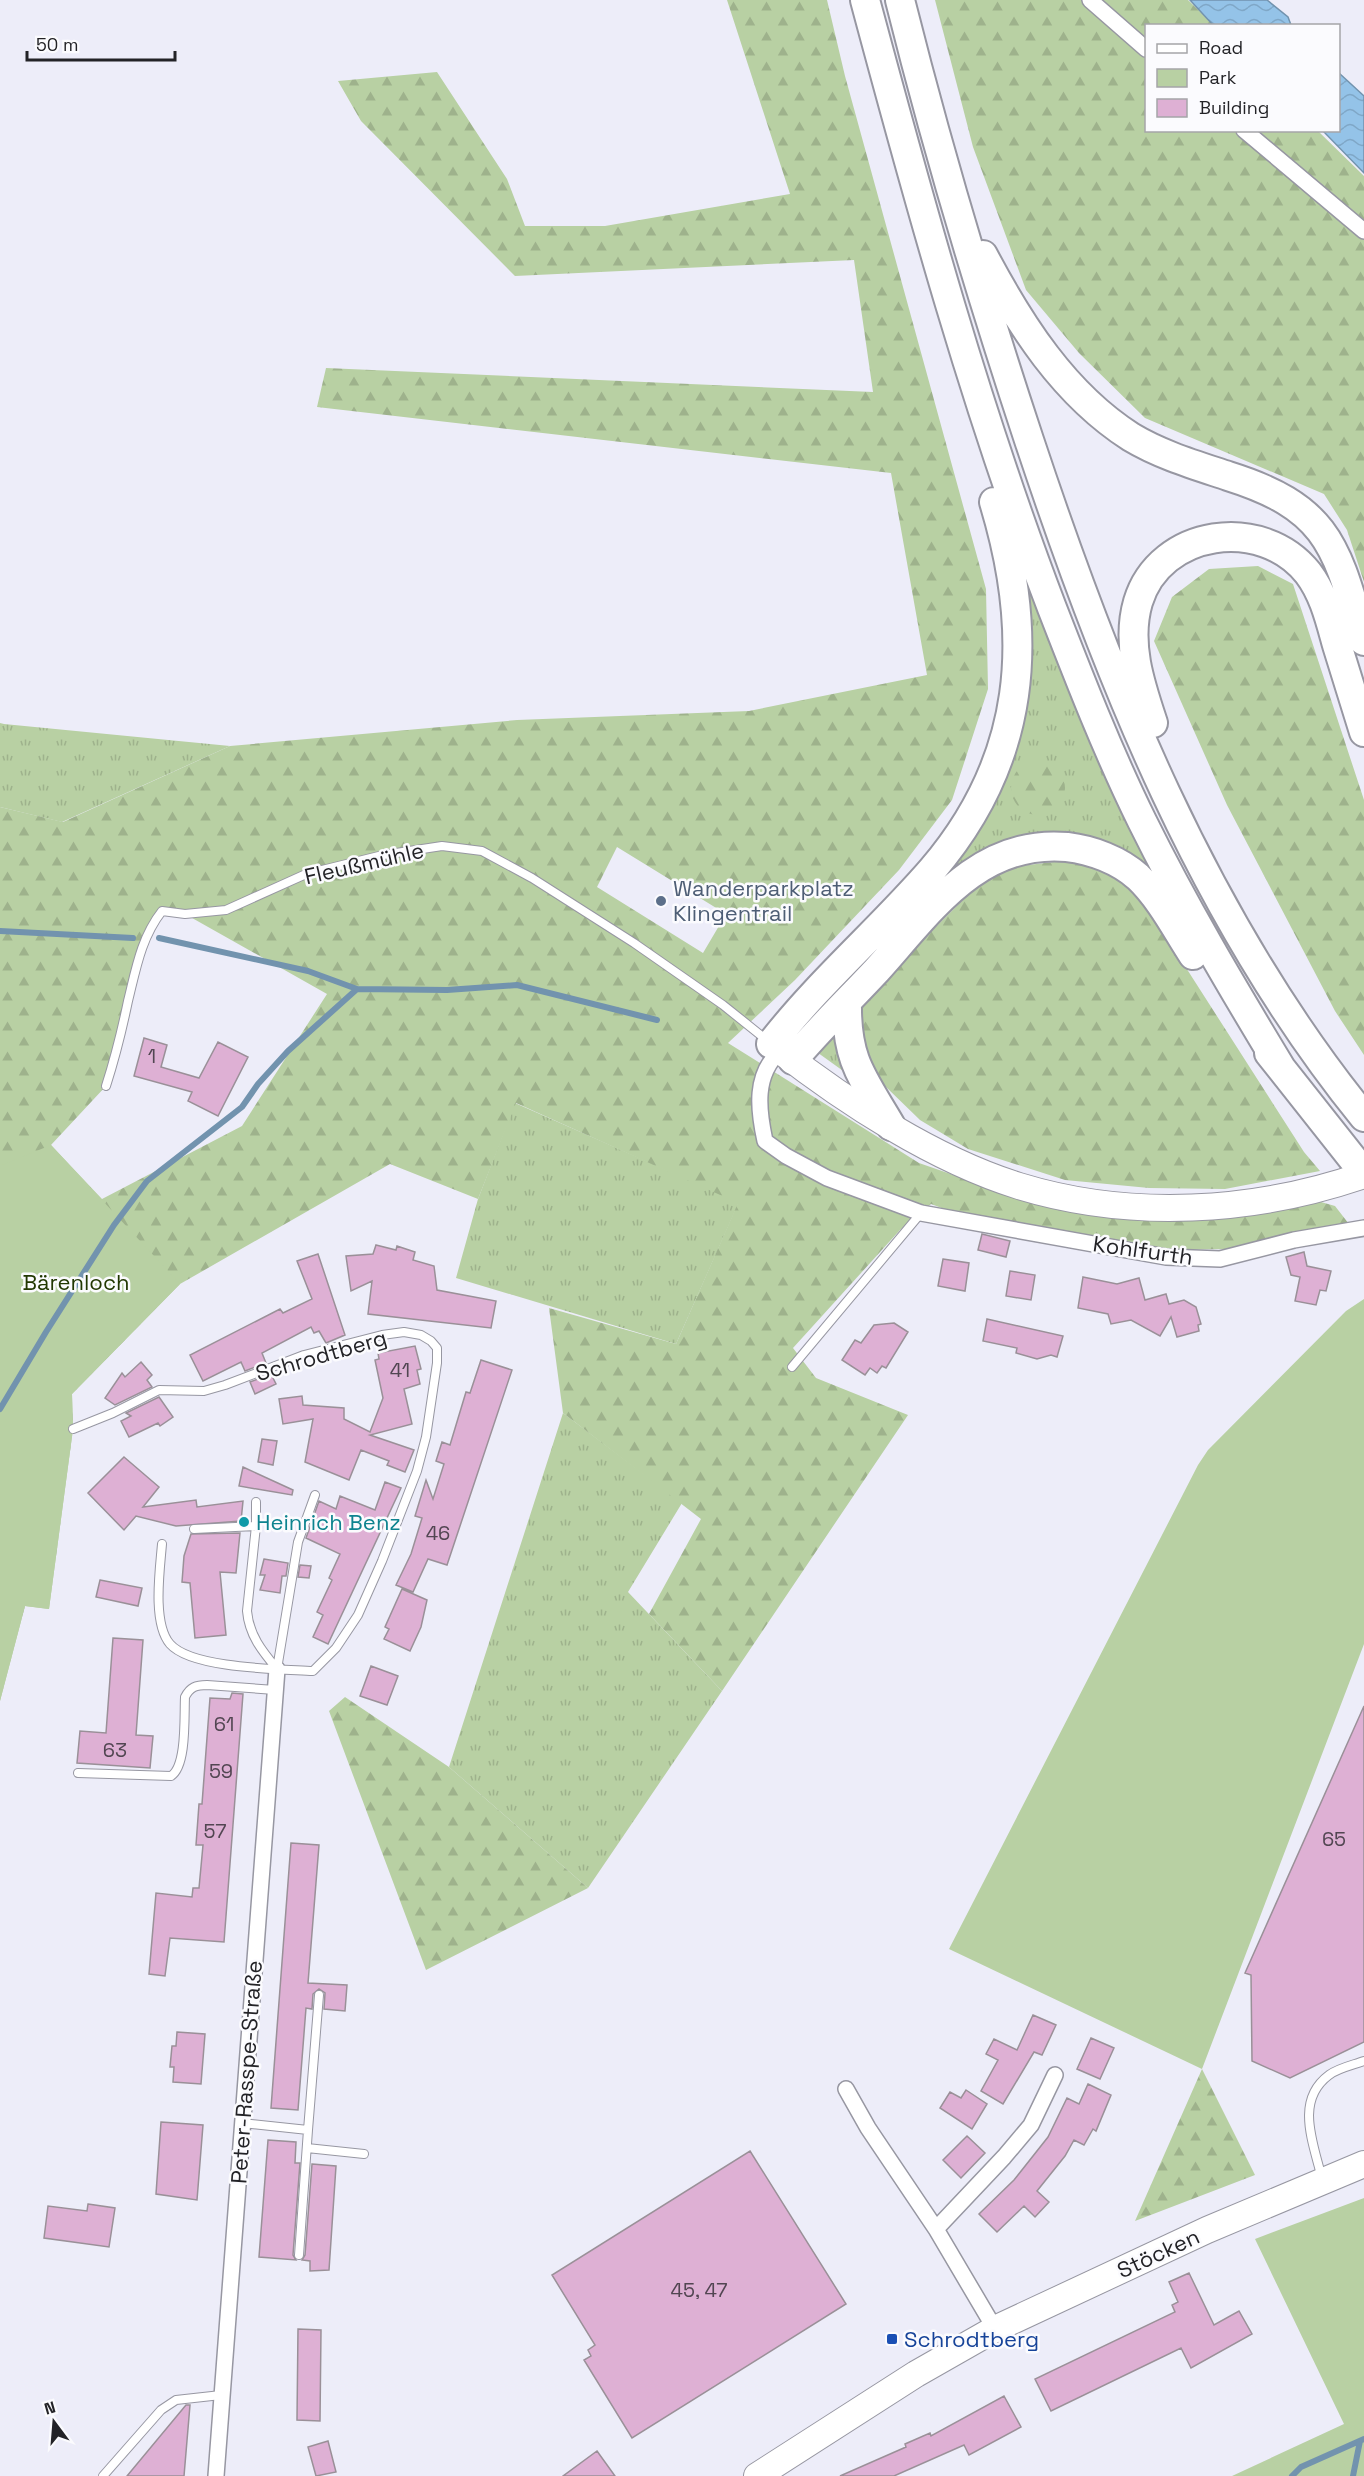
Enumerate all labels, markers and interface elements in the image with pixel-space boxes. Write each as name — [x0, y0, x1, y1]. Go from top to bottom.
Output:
scale bar — [27, 24, 176, 62]
legend — [1145, 24, 1340, 132]
text: 50 m — [36, 33, 78, 56]
text: Road — [1199, 36, 1243, 59]
text: Park — [1199, 66, 1237, 89]
text: Building — [1199, 96, 1269, 119]
street label: Fleußmühle — [302, 836, 426, 890]
place label: Wanderparkplatz Klingentrail — [673, 874, 854, 927]
marker: Wanderparkplatz Klingentrail — [654, 894, 668, 908]
house number: 1 — [148, 1043, 156, 1069]
street label: Kohlfurth — [1091, 1229, 1195, 1271]
park label: Bärenloch — [22, 1268, 130, 1296]
street label: Schrodtberg — [252, 1323, 390, 1387]
house number: 41 — [390, 1357, 410, 1383]
place label: Heinrich Benz — [256, 1508, 401, 1536]
marker: Heinrich Benz — [237, 1515, 251, 1529]
house number: 46 — [426, 1520, 450, 1546]
house number: 61 — [214, 1711, 234, 1737]
house number: 63 — [103, 1737, 127, 1763]
house number: 59 — [209, 1758, 233, 1784]
house number: 57 — [203, 1818, 227, 1844]
house number: 65 — [1322, 1826, 1346, 1852]
street label: Peter-Rasspe-Straße — [224, 1959, 268, 2185]
street label: Stöcken — [1112, 2222, 1204, 2284]
house number: 45, 47 — [670, 2277, 728, 2303]
place label: Schrodtberg — [904, 2325, 1039, 2353]
marker: Schrodtberg — [885, 2332, 899, 2346]
north arrow — [24, 2392, 84, 2452]
text: N — [42, 2396, 58, 2420]

